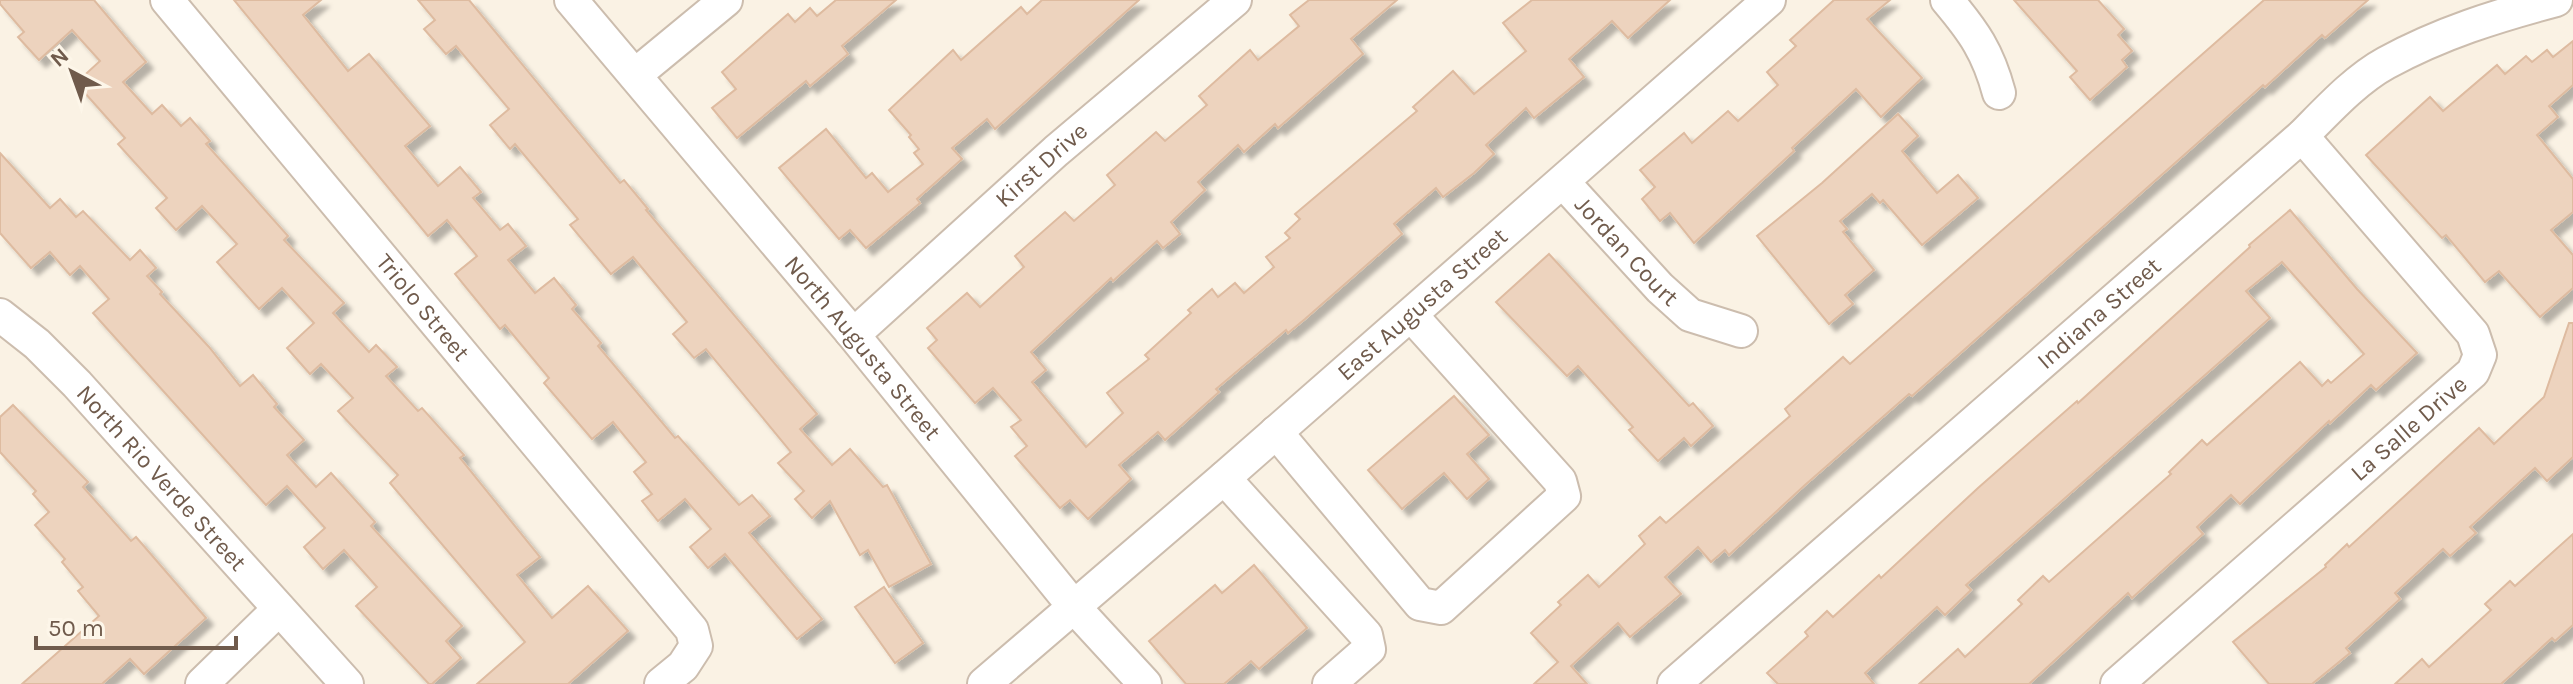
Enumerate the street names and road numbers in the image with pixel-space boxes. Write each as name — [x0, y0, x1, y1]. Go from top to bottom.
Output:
street label: Kirst Drive — [990, 117, 1093, 213]
street label: Jordan Court — [1569, 191, 1684, 312]
street label: East Augusta Street — [1331, 222, 1513, 386]
street label: Triolo Street — [370, 248, 476, 366]
street label: North Augusta Street — [779, 250, 947, 446]
street label: Indiana Street — [2031, 252, 2167, 375]
street label: La Salle Drive — [2345, 370, 2473, 487]
street label: North Rio Verde Street — [71, 379, 252, 577]

